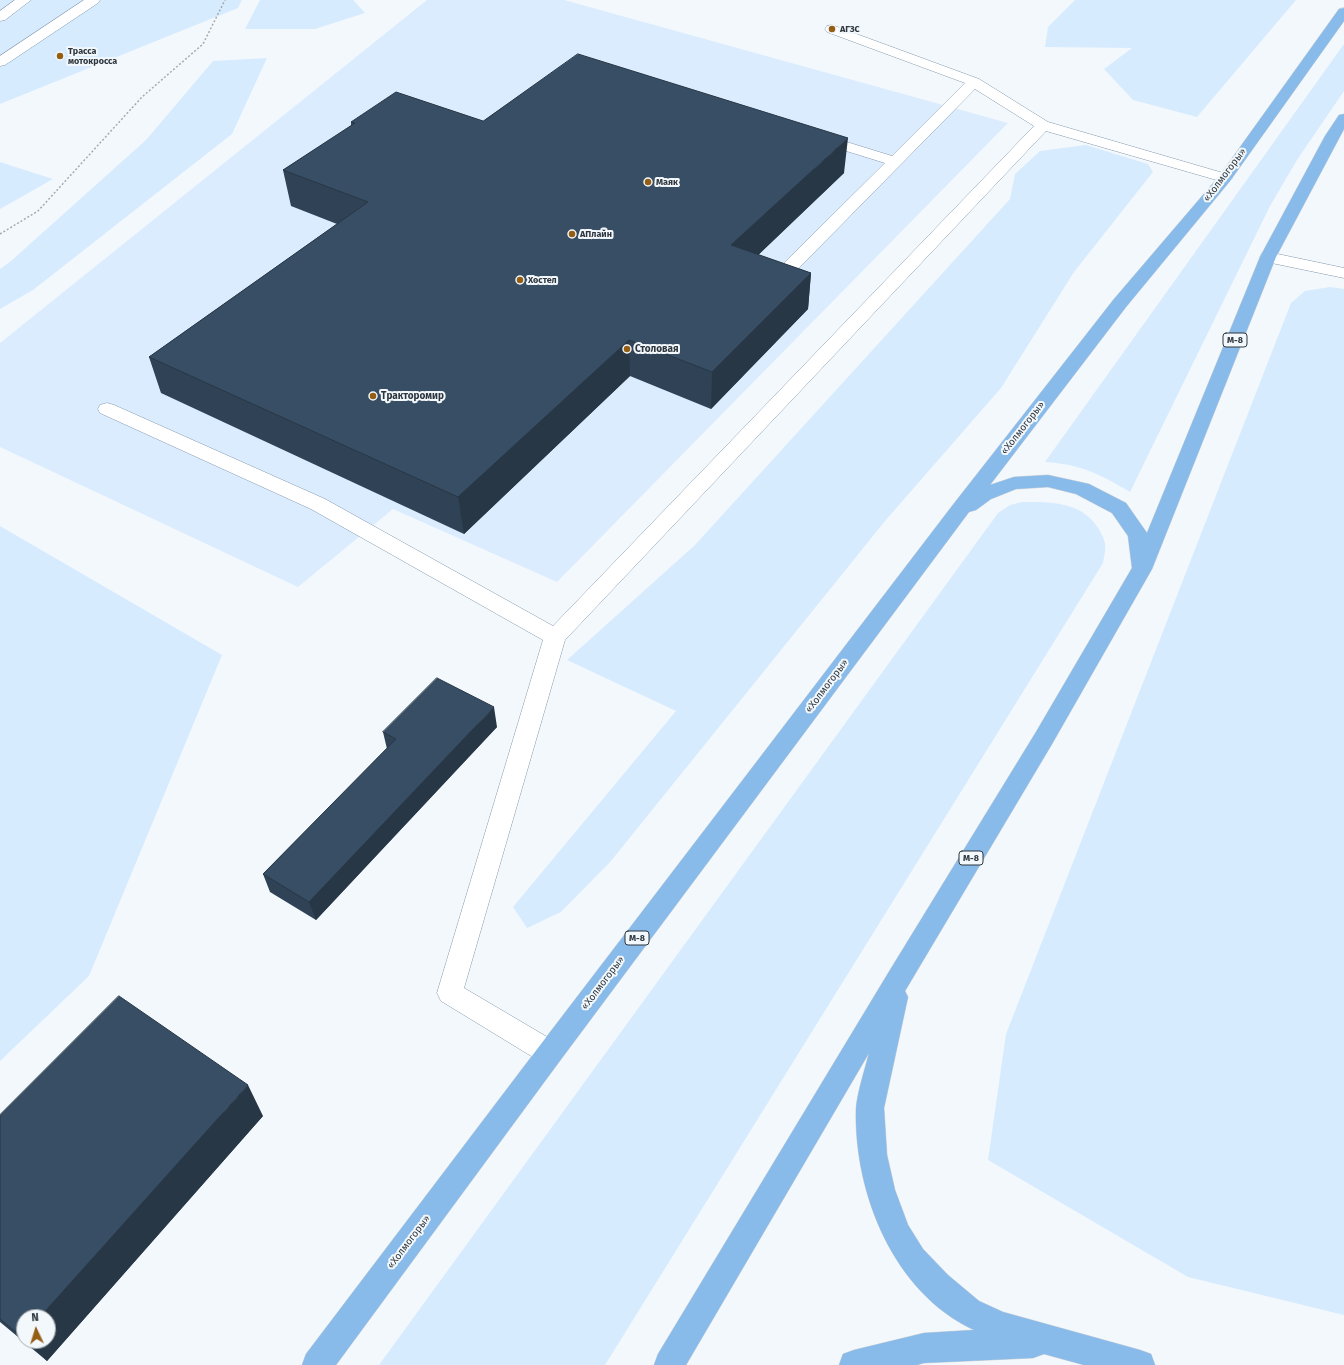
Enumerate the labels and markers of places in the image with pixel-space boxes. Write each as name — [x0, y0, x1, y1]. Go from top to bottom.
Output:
marker: АГЗС — [827, 24, 837, 34]
place label: АГЗС — [840, 24, 860, 34]
place label: Трасса мотокросса — [68, 46, 117, 67]
marker: Трасса мотокросса — [55, 51, 65, 61]
marker: Маяк — [643, 177, 653, 187]
place label: Маяк — [656, 177, 678, 187]
marker: АПлайн — [567, 229, 577, 239]
place label: АПлайн — [580, 229, 612, 239]
marker: Хостел — [515, 275, 525, 285]
place label: Хостел — [528, 275, 557, 285]
place label: Столовая — [635, 343, 679, 355]
marker: Столовая — [622, 344, 632, 354]
place label: Тракторомир — [381, 390, 444, 402]
marker: Тракторомир — [368, 391, 378, 401]

